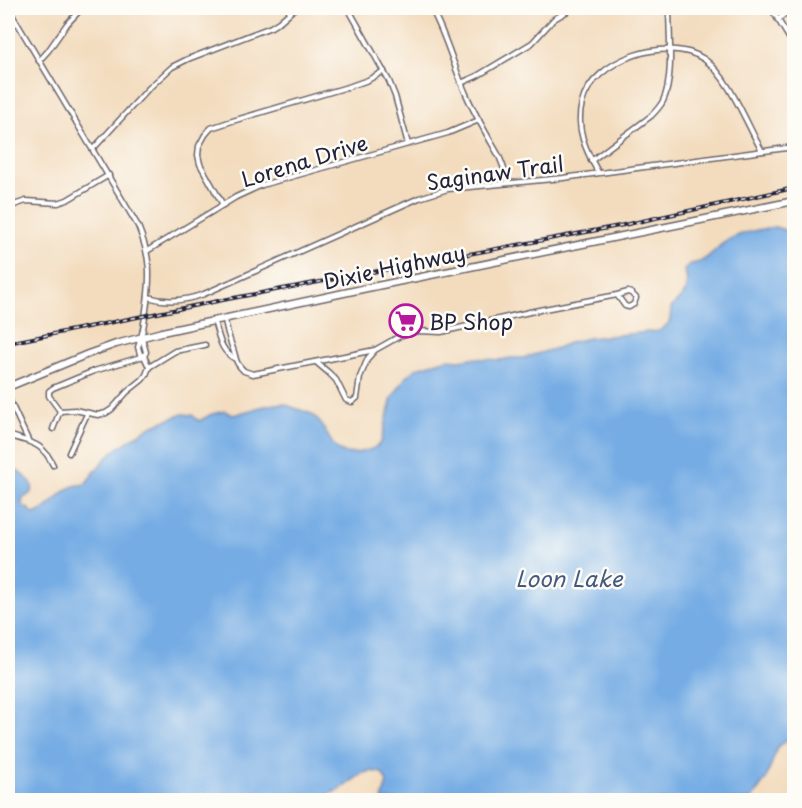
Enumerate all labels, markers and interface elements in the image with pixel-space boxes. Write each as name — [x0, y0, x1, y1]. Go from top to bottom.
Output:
street label: Lorena Drive — [237, 126, 371, 194]
street label: Saginaw Trail — [424, 147, 566, 197]
street label: Dixie Highway — [320, 235, 468, 297]
supermarket icon: BP Shop — [388, 303, 424, 339]
place label: BP Shop — [429, 305, 513, 337]
water label: Loon Lake — [516, 561, 624, 594]

